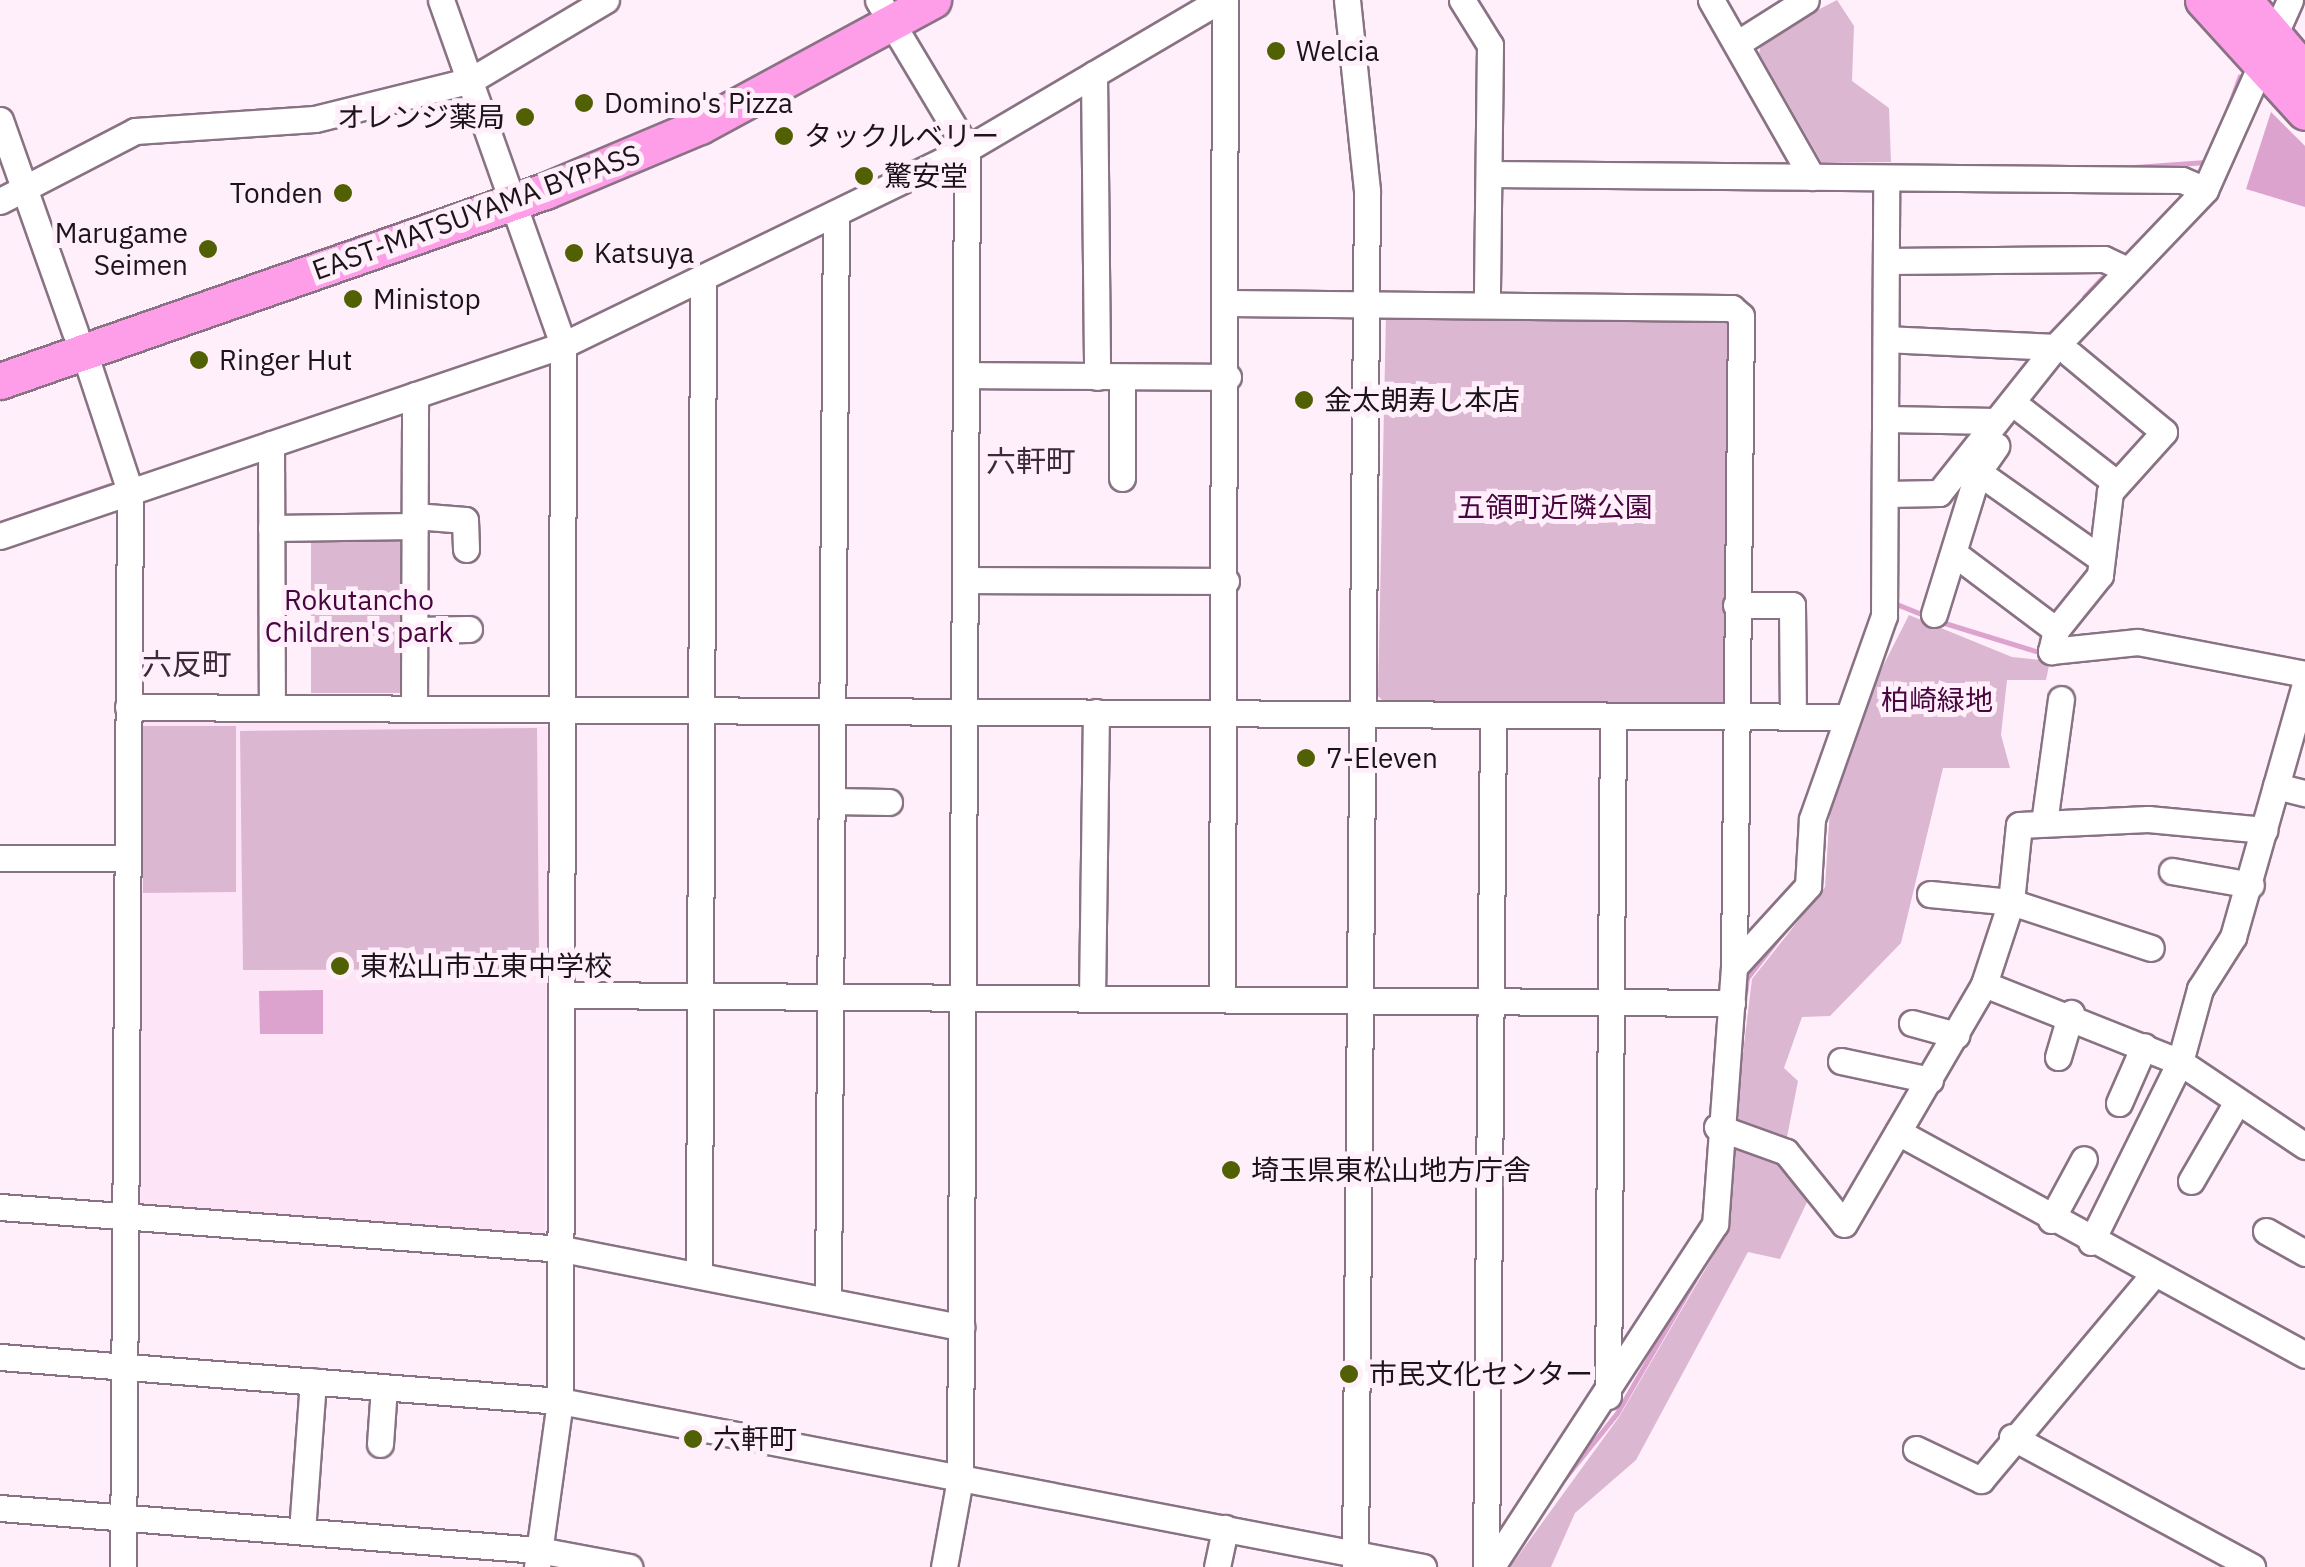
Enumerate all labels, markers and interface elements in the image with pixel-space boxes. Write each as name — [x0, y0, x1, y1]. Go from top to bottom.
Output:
place label: Welcia — [1296, 34, 1380, 68]
marker: Welcia — [1265, 40, 1287, 62]
place label: Domino's Pizza — [604, 86, 793, 120]
marker: Domino's Pizza — [573, 92, 595, 114]
place label: オレンジ薬局 — [337, 100, 505, 134]
marker: オレンジ薬局 — [514, 106, 536, 128]
place label: タックルベリー — [804, 119, 1000, 153]
marker: タックルベリー — [773, 125, 795, 147]
street label: EAST-MATSUYAMA BYPASS — [308, 137, 644, 287]
place label: 驚安堂 — [884, 159, 968, 193]
marker: 驚安堂 — [853, 165, 875, 187]
place label: Tonden — [230, 176, 323, 210]
marker: Tonden — [332, 182, 354, 204]
place label: Marugame Seimen — [55, 216, 188, 282]
place label: Katsuya — [594, 236, 694, 270]
marker: Marugame Seimen — [197, 238, 219, 260]
marker: Katsuya — [563, 242, 585, 264]
place label: Ministop — [373, 282, 481, 316]
marker: Ministop — [342, 288, 364, 310]
place label: Ringer Hut — [219, 343, 352, 377]
marker: Ringer Hut — [188, 349, 210, 371]
place label: 金太朗寿し本店 — [1324, 383, 1520, 417]
marker: 金太朗寿し本店 — [1293, 389, 1315, 411]
district label: 六軒町 — [986, 443, 1076, 479]
park label: 五領町近隣公園 — [1457, 490, 1653, 524]
park label: Rokutancho Children's park — [265, 583, 453, 649]
district label: 六反町 — [142, 646, 232, 682]
park label: 柏崎緑地 — [1881, 683, 1993, 717]
place label: 7-Eleven — [1326, 741, 1438, 775]
marker: 7-Eleven — [1295, 747, 1317, 769]
place label: 東松山市立東中学校 — [360, 949, 612, 983]
marker: 東松山市立東中学校 — [329, 955, 351, 977]
place label: 埼玉県東松山地方庁舎 — [1251, 1153, 1531, 1187]
marker: 埼玉県東松山地方庁舎 — [1220, 1159, 1242, 1181]
place label: 市民文化センター — [1369, 1357, 1593, 1391]
marker: 市民文化センター — [1338, 1363, 1360, 1385]
place label: 六軒町 — [713, 1422, 797, 1456]
marker: 六軒町 — [682, 1428, 704, 1450]

